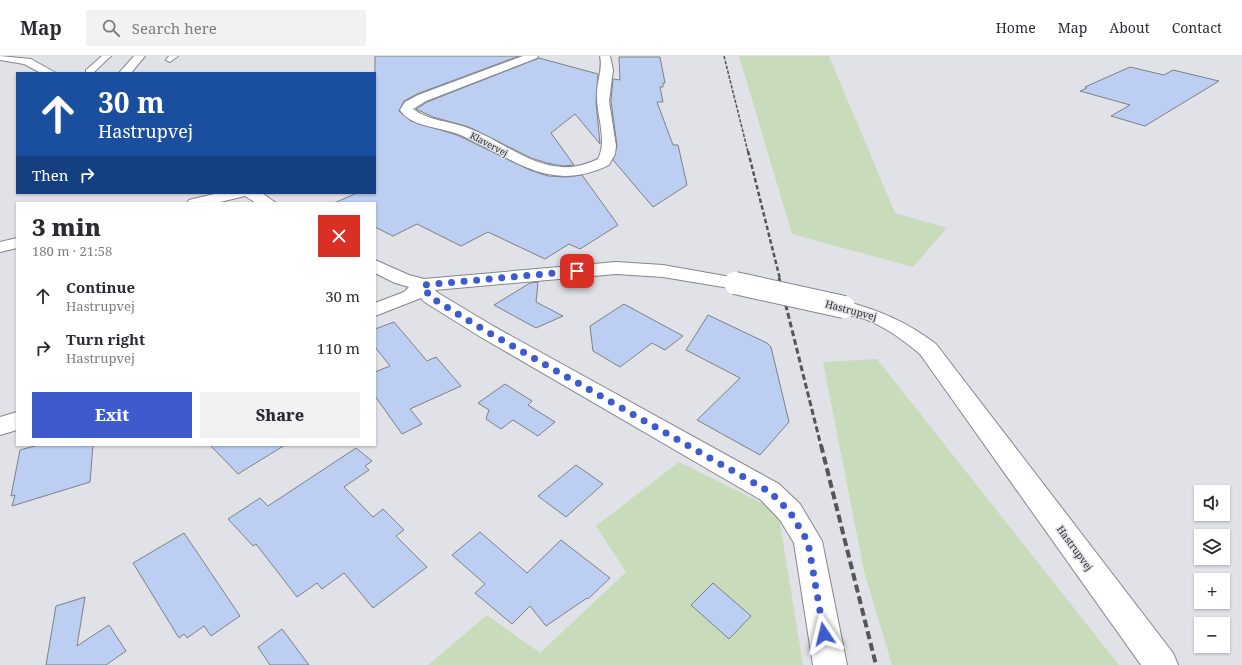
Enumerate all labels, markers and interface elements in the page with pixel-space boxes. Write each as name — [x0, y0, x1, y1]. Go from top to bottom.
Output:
search box — [86, 10, 366, 46]
text: Map — [20, 15, 62, 41]
icon: search — [100, 17, 122, 39]
text: Search here — [132, 18, 217, 38]
text: Home — [996, 18, 1036, 37]
text: Map — [1058, 18, 1087, 37]
text: About — [1109, 18, 1150, 37]
text: Contact — [1172, 18, 1222, 37]
text: 30 m — [98, 83, 165, 121]
icon: ahead — [32, 88, 84, 140]
text: Hastrupvej — [98, 119, 193, 143]
street label: Klavervej — [468, 129, 510, 159]
icon: right — [76, 164, 98, 186]
text: Then — [32, 165, 68, 185]
text: 3 min — [32, 210, 101, 243]
button: close — [318, 215, 360, 257]
text: 180 m · 21:58 — [32, 242, 112, 260]
pin — [560, 254, 594, 288]
icon: arrive — [566, 260, 588, 282]
text: Continue — [66, 277, 135, 297]
icon: ahead — [32, 285, 54, 307]
text: 30 m — [325, 286, 360, 306]
street label: Hastrupvej — [824, 296, 878, 324]
text: Hastrupvej — [66, 297, 135, 315]
text: Turn right — [66, 329, 145, 349]
icon: right — [32, 337, 54, 359]
text: 110 m — [317, 338, 360, 358]
text: Hastrupvej — [66, 349, 135, 367]
button: Exit — [32, 392, 192, 438]
button: Share — [200, 392, 360, 438]
map controls — [1194, 485, 1230, 653]
button: sound — [1194, 485, 1230, 521]
street label: Hastrupvej — [1054, 522, 1096, 574]
button: layers — [1194, 529, 1230, 565]
button: + — [1194, 573, 1230, 609]
position arrow — [803, 613, 845, 655]
button: − — [1194, 617, 1230, 653]

